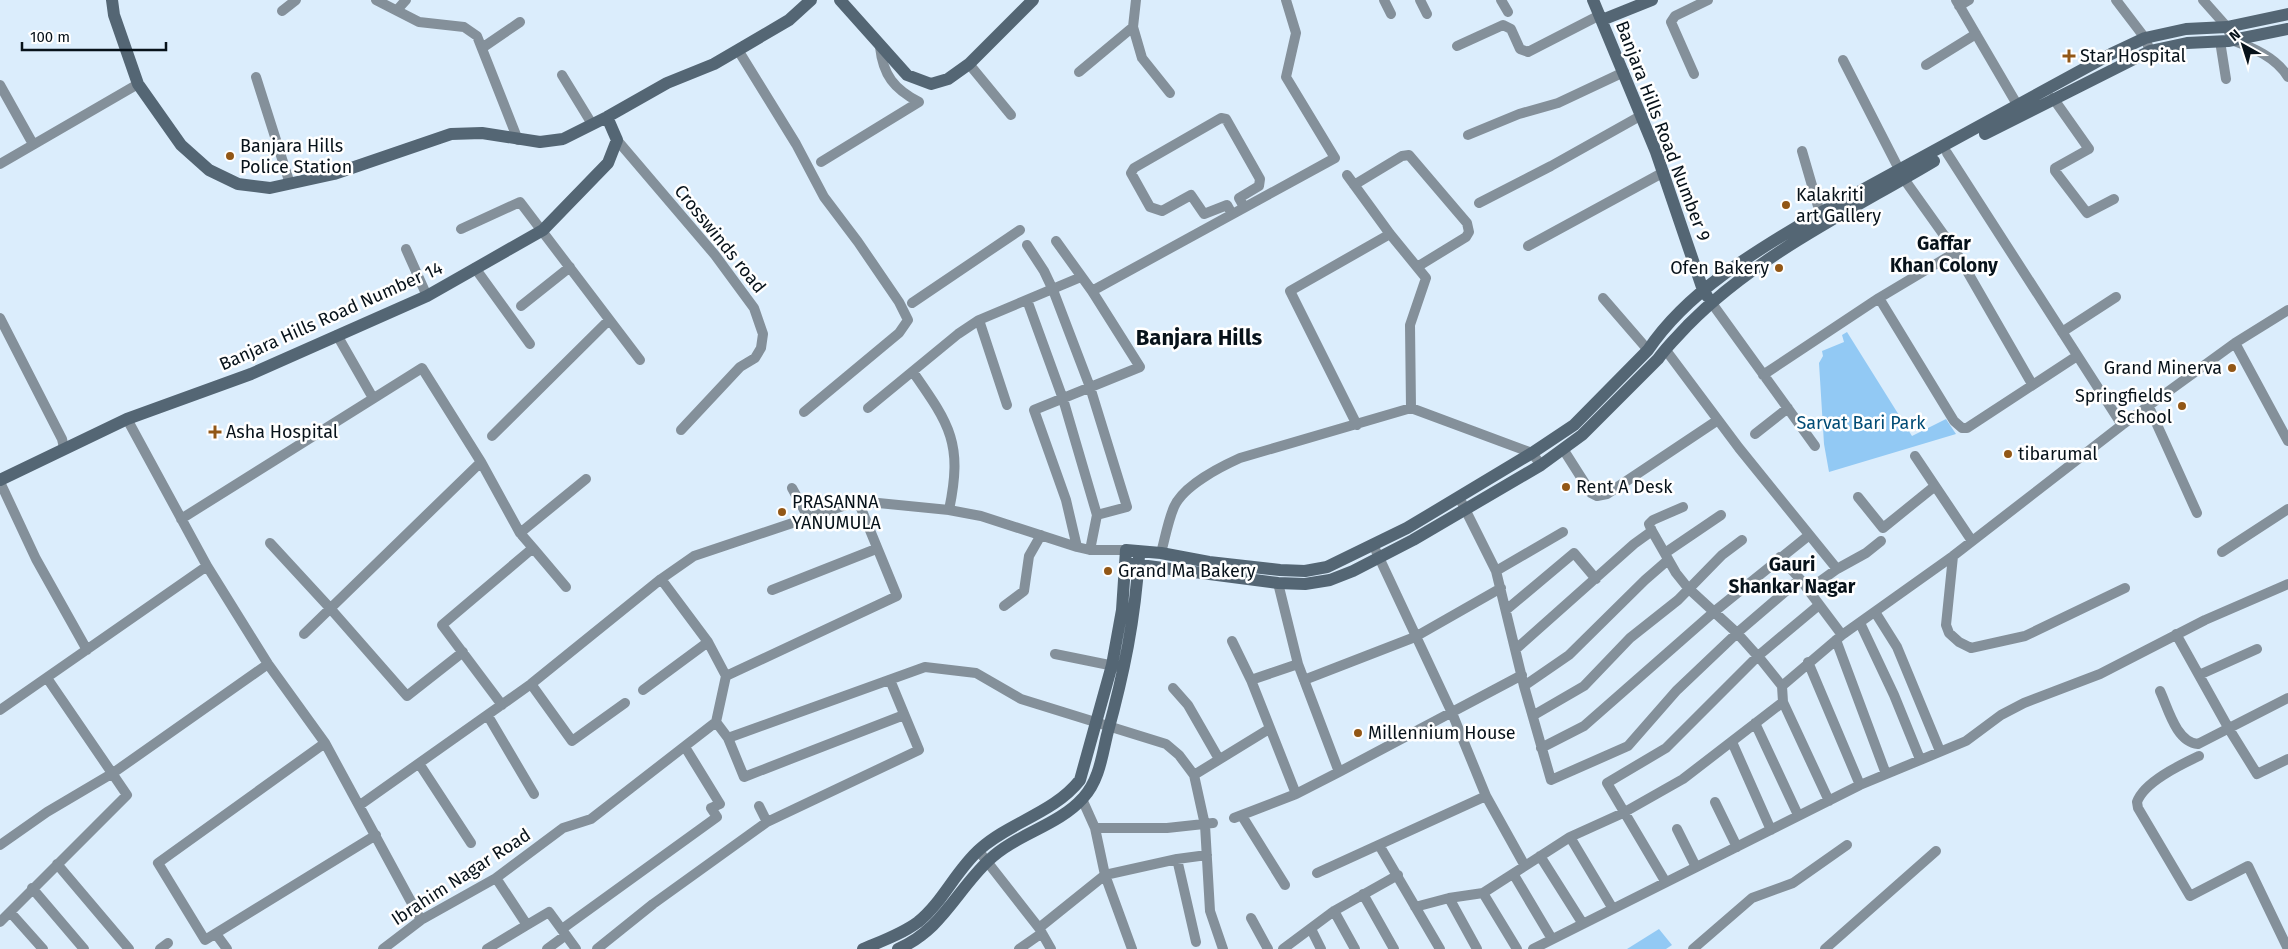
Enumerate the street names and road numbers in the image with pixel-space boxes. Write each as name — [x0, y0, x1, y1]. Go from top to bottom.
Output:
street label: Banjara Hills Road Number 9 — [1611, 18, 1715, 244]
street label: Crosswinds road — [670, 180, 770, 298]
street label: Banjara Hills Road Number 14 — [216, 257, 446, 375]
street label: Ibrahim Nagar Road — [387, 824, 535, 930]

